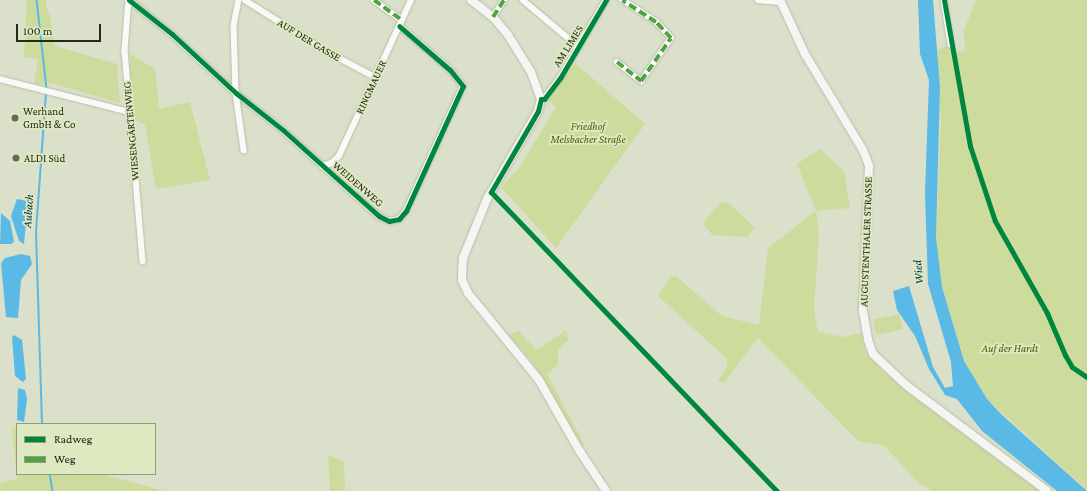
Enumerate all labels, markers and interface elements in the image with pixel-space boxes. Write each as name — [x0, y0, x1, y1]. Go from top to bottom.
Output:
scale bar — [18, 16, 103, 42]
street label: AUF DER GASSE — [275, 16, 343, 64]
street label: AM LIMES — [550, 23, 586, 69]
text: 100 m — [23, 24, 52, 38]
street label: RINGMAUER — [353, 58, 389, 116]
street label: WIESENGÄRTENWEG — [120, 81, 142, 181]
place label: Werhand GmbH & Co — [23, 105, 75, 131]
marker: Werhand GmbH & Co — [10, 113, 20, 123]
park label: Friedhof Melsbacher Straße — [550, 120, 626, 146]
place label: ALDI Süd — [24, 151, 65, 165]
marker: ALDI Süd — [11, 153, 21, 163]
street label: WEIDENWEG — [330, 158, 386, 210]
street label: AUGUSTENTHALER STRASSE — [857, 177, 875, 307]
water label: Aubach — [21, 194, 37, 228]
water label: Wied — [911, 259, 927, 285]
park label: Auf der Hardt — [982, 341, 1038, 355]
legend — [16, 423, 156, 475]
text: Radweg — [54, 432, 92, 446]
text: Weg — [54, 452, 76, 466]

